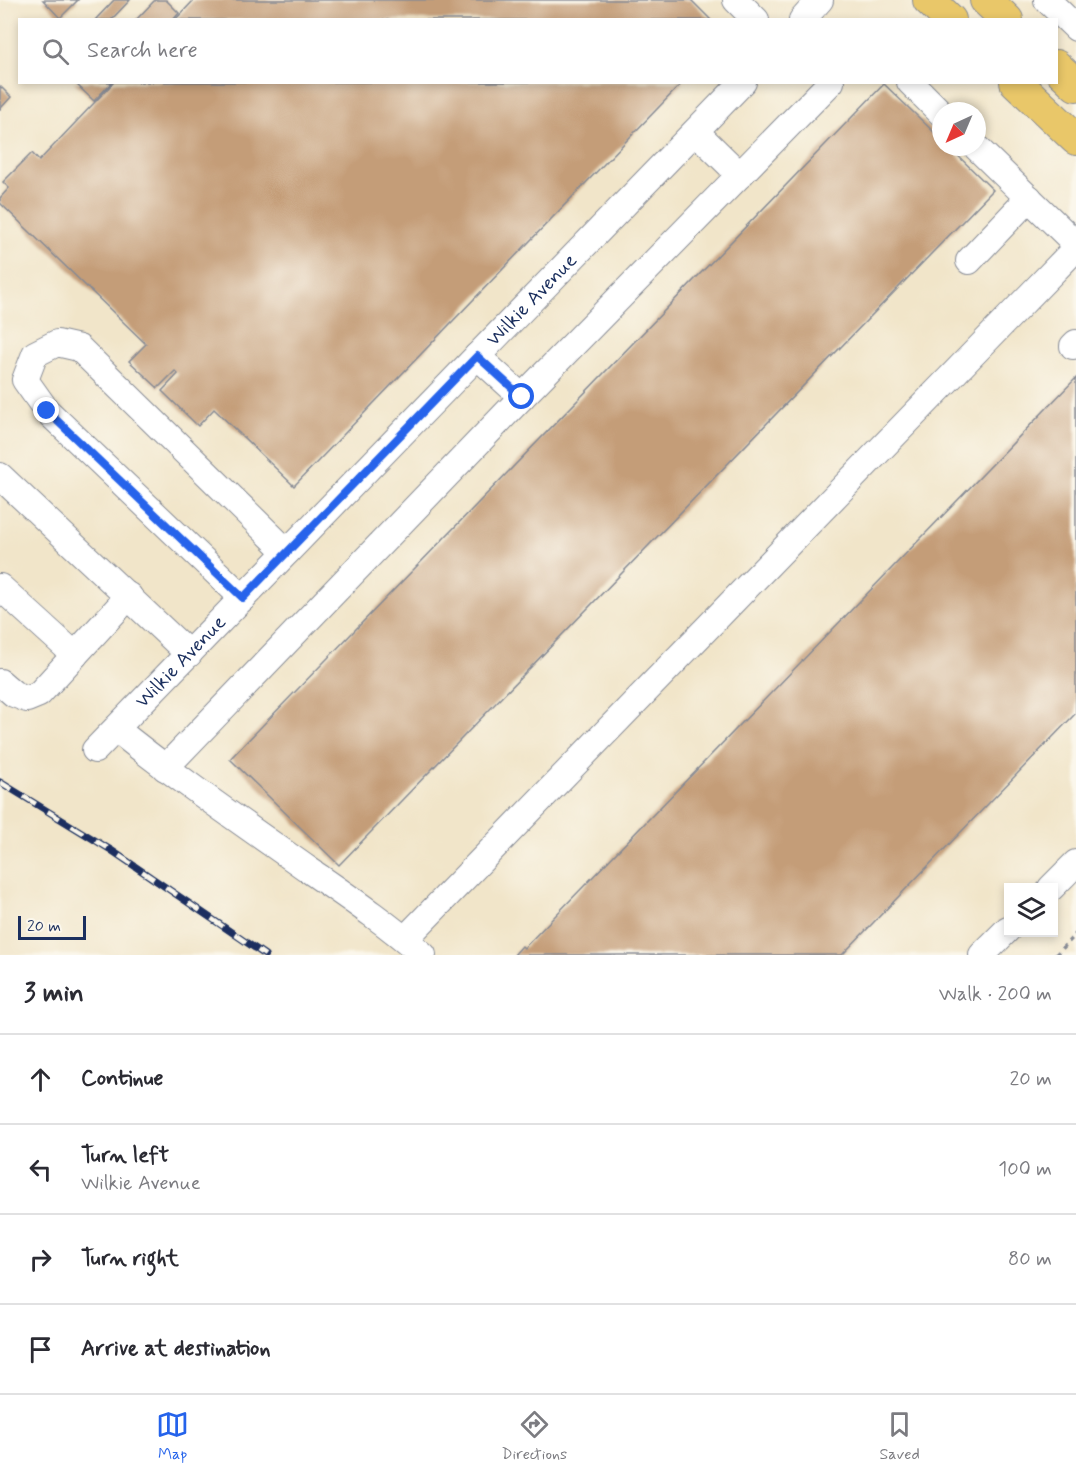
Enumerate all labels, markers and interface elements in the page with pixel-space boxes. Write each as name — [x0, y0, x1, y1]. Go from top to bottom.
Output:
search box — [18, 18, 1058, 84]
icon: search — [39, 35, 72, 68]
text: Search here — [87, 37, 198, 65]
north arrow — [932, 102, 986, 156]
street label: Wilkie Avenue — [480, 247, 583, 352]
route start — [508, 383, 534, 409]
route end — [33, 397, 59, 423]
street label: Wilkie Avenue — [129, 609, 232, 714]
map controls — [1004, 883, 1058, 937]
button: layers — [1004, 883, 1058, 937]
scale bar — [18, 913, 86, 940]
text: 20 m — [27, 916, 61, 937]
text: 3 min — [24, 977, 84, 1011]
text: Walk · 200 m — [939, 981, 1052, 1008]
icon: ahead — [24, 1063, 57, 1096]
text: Continue — [81, 1065, 163, 1093]
text: 20 m — [1009, 1066, 1052, 1093]
text: Turn left — [81, 1142, 169, 1170]
icon: left — [24, 1153, 57, 1186]
text: 100 m — [998, 1156, 1052, 1183]
text: Wilkie Avenue — [81, 1170, 201, 1197]
icon: right — [24, 1243, 57, 1276]
text: Turn right — [81, 1245, 179, 1273]
text: 80 m — [1008, 1246, 1052, 1273]
icon: arrive — [24, 1333, 57, 1366]
text: Arrive at destination — [81, 1335, 271, 1363]
tab: Map — [156, 1408, 189, 1465]
tab: Directions — [501, 1408, 567, 1465]
tab: Saved — [879, 1408, 920, 1465]

